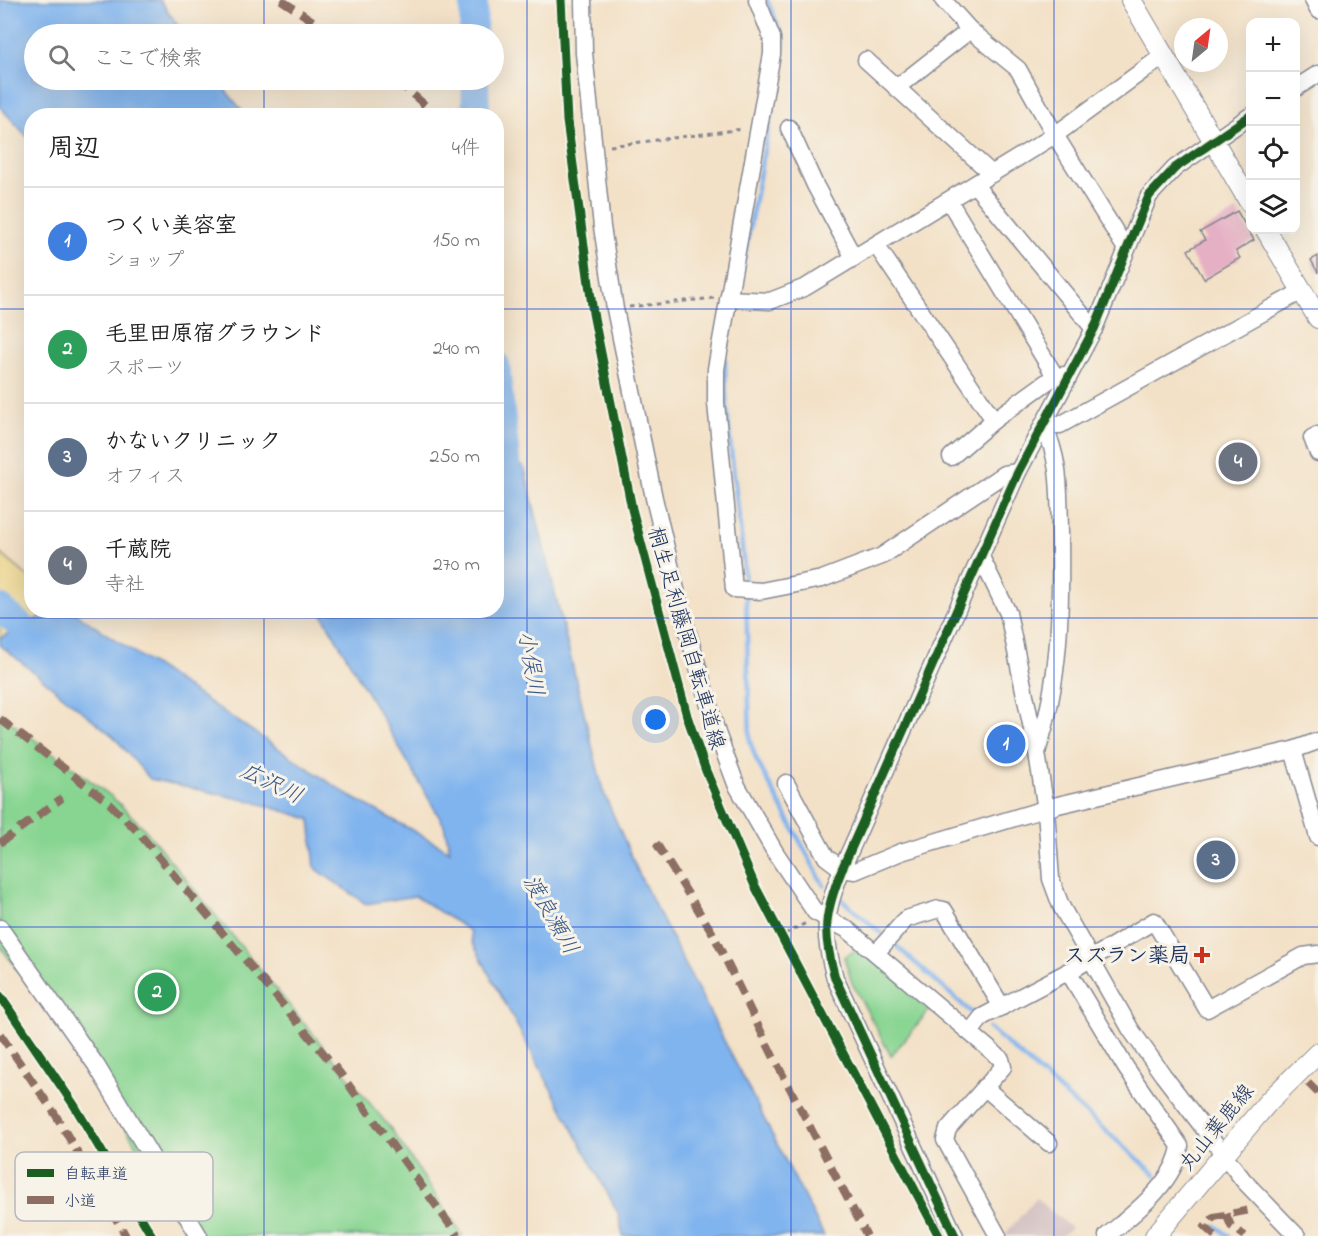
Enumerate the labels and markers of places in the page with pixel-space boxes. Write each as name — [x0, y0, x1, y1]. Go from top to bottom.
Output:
pin: 4 — [1218, 440, 1258, 484]
pin: 1 — [986, 722, 1026, 766]
pin: 3 — [1196, 838, 1236, 882]
place label: スズラン薬局 — [1064, 942, 1190, 972]
marker: スズラン薬局 — [1195, 948, 1209, 962]
pin: 2 — [138, 970, 176, 1014]

